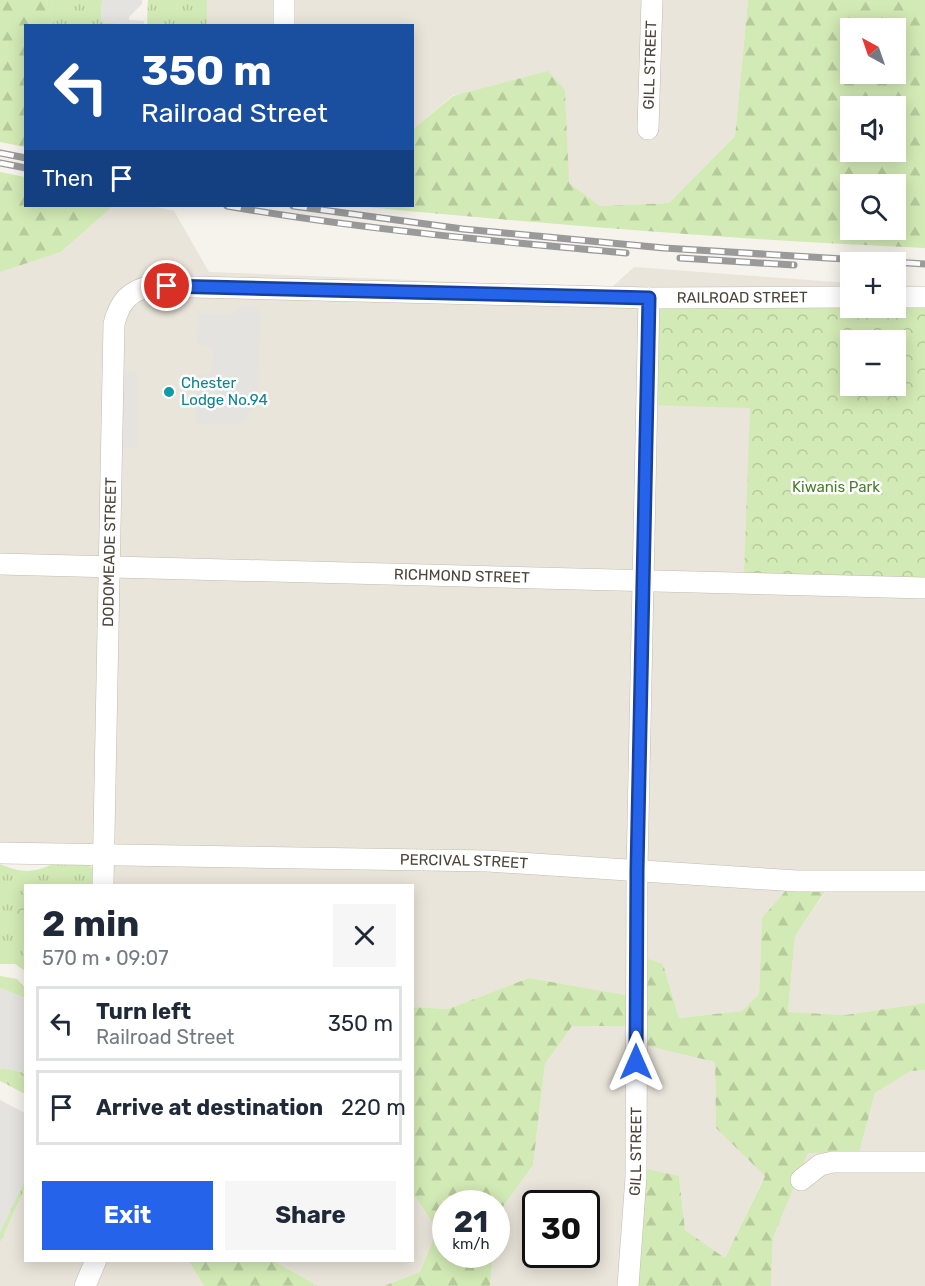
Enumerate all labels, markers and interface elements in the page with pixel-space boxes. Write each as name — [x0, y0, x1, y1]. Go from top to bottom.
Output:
north arrow — [840, 18, 906, 84]
map controls — [840, 18, 906, 396]
street label: GILL STREET — [640, 20, 660, 110]
text: 350 m — [141, 46, 272, 96]
icon: left — [42, 48, 120, 126]
button: sound — [840, 96, 906, 162]
text: Railroad Street — [141, 97, 328, 129]
icon: arrive — [105, 162, 138, 195]
text: Then — [42, 165, 93, 192]
button: search — [840, 174, 906, 240]
button: + — [840, 252, 906, 318]
pin — [141, 260, 192, 311]
icon: arrive — [150, 269, 183, 302]
street label: RAILROAD STREET — [677, 288, 808, 307]
button: − — [840, 330, 906, 396]
place label: Chester Lodge No.94 — [181, 374, 268, 409]
marker: Chester Lodge No.94 — [162, 385, 176, 399]
street label: DODOMEADE STREET — [99, 477, 120, 627]
park label: Kiwanis Park — [792, 478, 880, 496]
street label: RICHMOND STREET — [394, 565, 530, 587]
street label: PERCIVAL STREET — [400, 851, 529, 873]
text: 2 min — [42, 902, 140, 945]
button: close — [333, 904, 396, 967]
text: 570 m · 09:07 — [42, 946, 169, 970]
text: Turn left — [96, 998, 191, 1025]
icon: left — [45, 1007, 78, 1040]
text: 350 m — [328, 1010, 393, 1037]
text: Railroad Street — [96, 1025, 234, 1049]
position arrow — [604, 1030, 668, 1094]
icon: arrive — [45, 1091, 78, 1124]
text: Arrive at destination — [96, 1094, 323, 1121]
text: 220 m — [341, 1094, 406, 1121]
street label: GILL STREET — [626, 1106, 645, 1196]
button: Exit — [42, 1181, 213, 1250]
button: Share — [225, 1181, 396, 1250]
speed limit sign: 30 — [522, 1190, 600, 1268]
text: 21 — [454, 1204, 488, 1240]
text: km/h — [452, 1235, 490, 1253]

